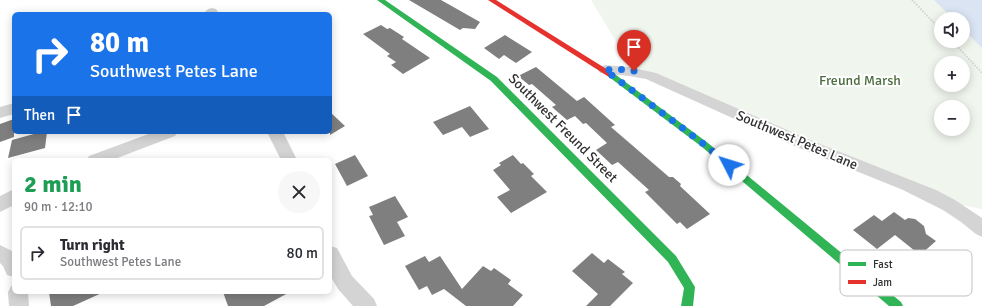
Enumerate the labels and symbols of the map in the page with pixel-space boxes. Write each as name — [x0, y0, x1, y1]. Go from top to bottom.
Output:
pin — [617, 30, 651, 71]
street label: Southwest Freund Street — [505, 70, 621, 186]
park label: Freund Marsh — [819, 72, 901, 89]
street label: Southwest Petes Lane — [734, 107, 860, 173]
position arrow — [708, 144, 750, 186]
legend — [840, 250, 972, 296]
text: Fast — [873, 258, 893, 271]
text: Jam — [873, 276, 892, 289]

